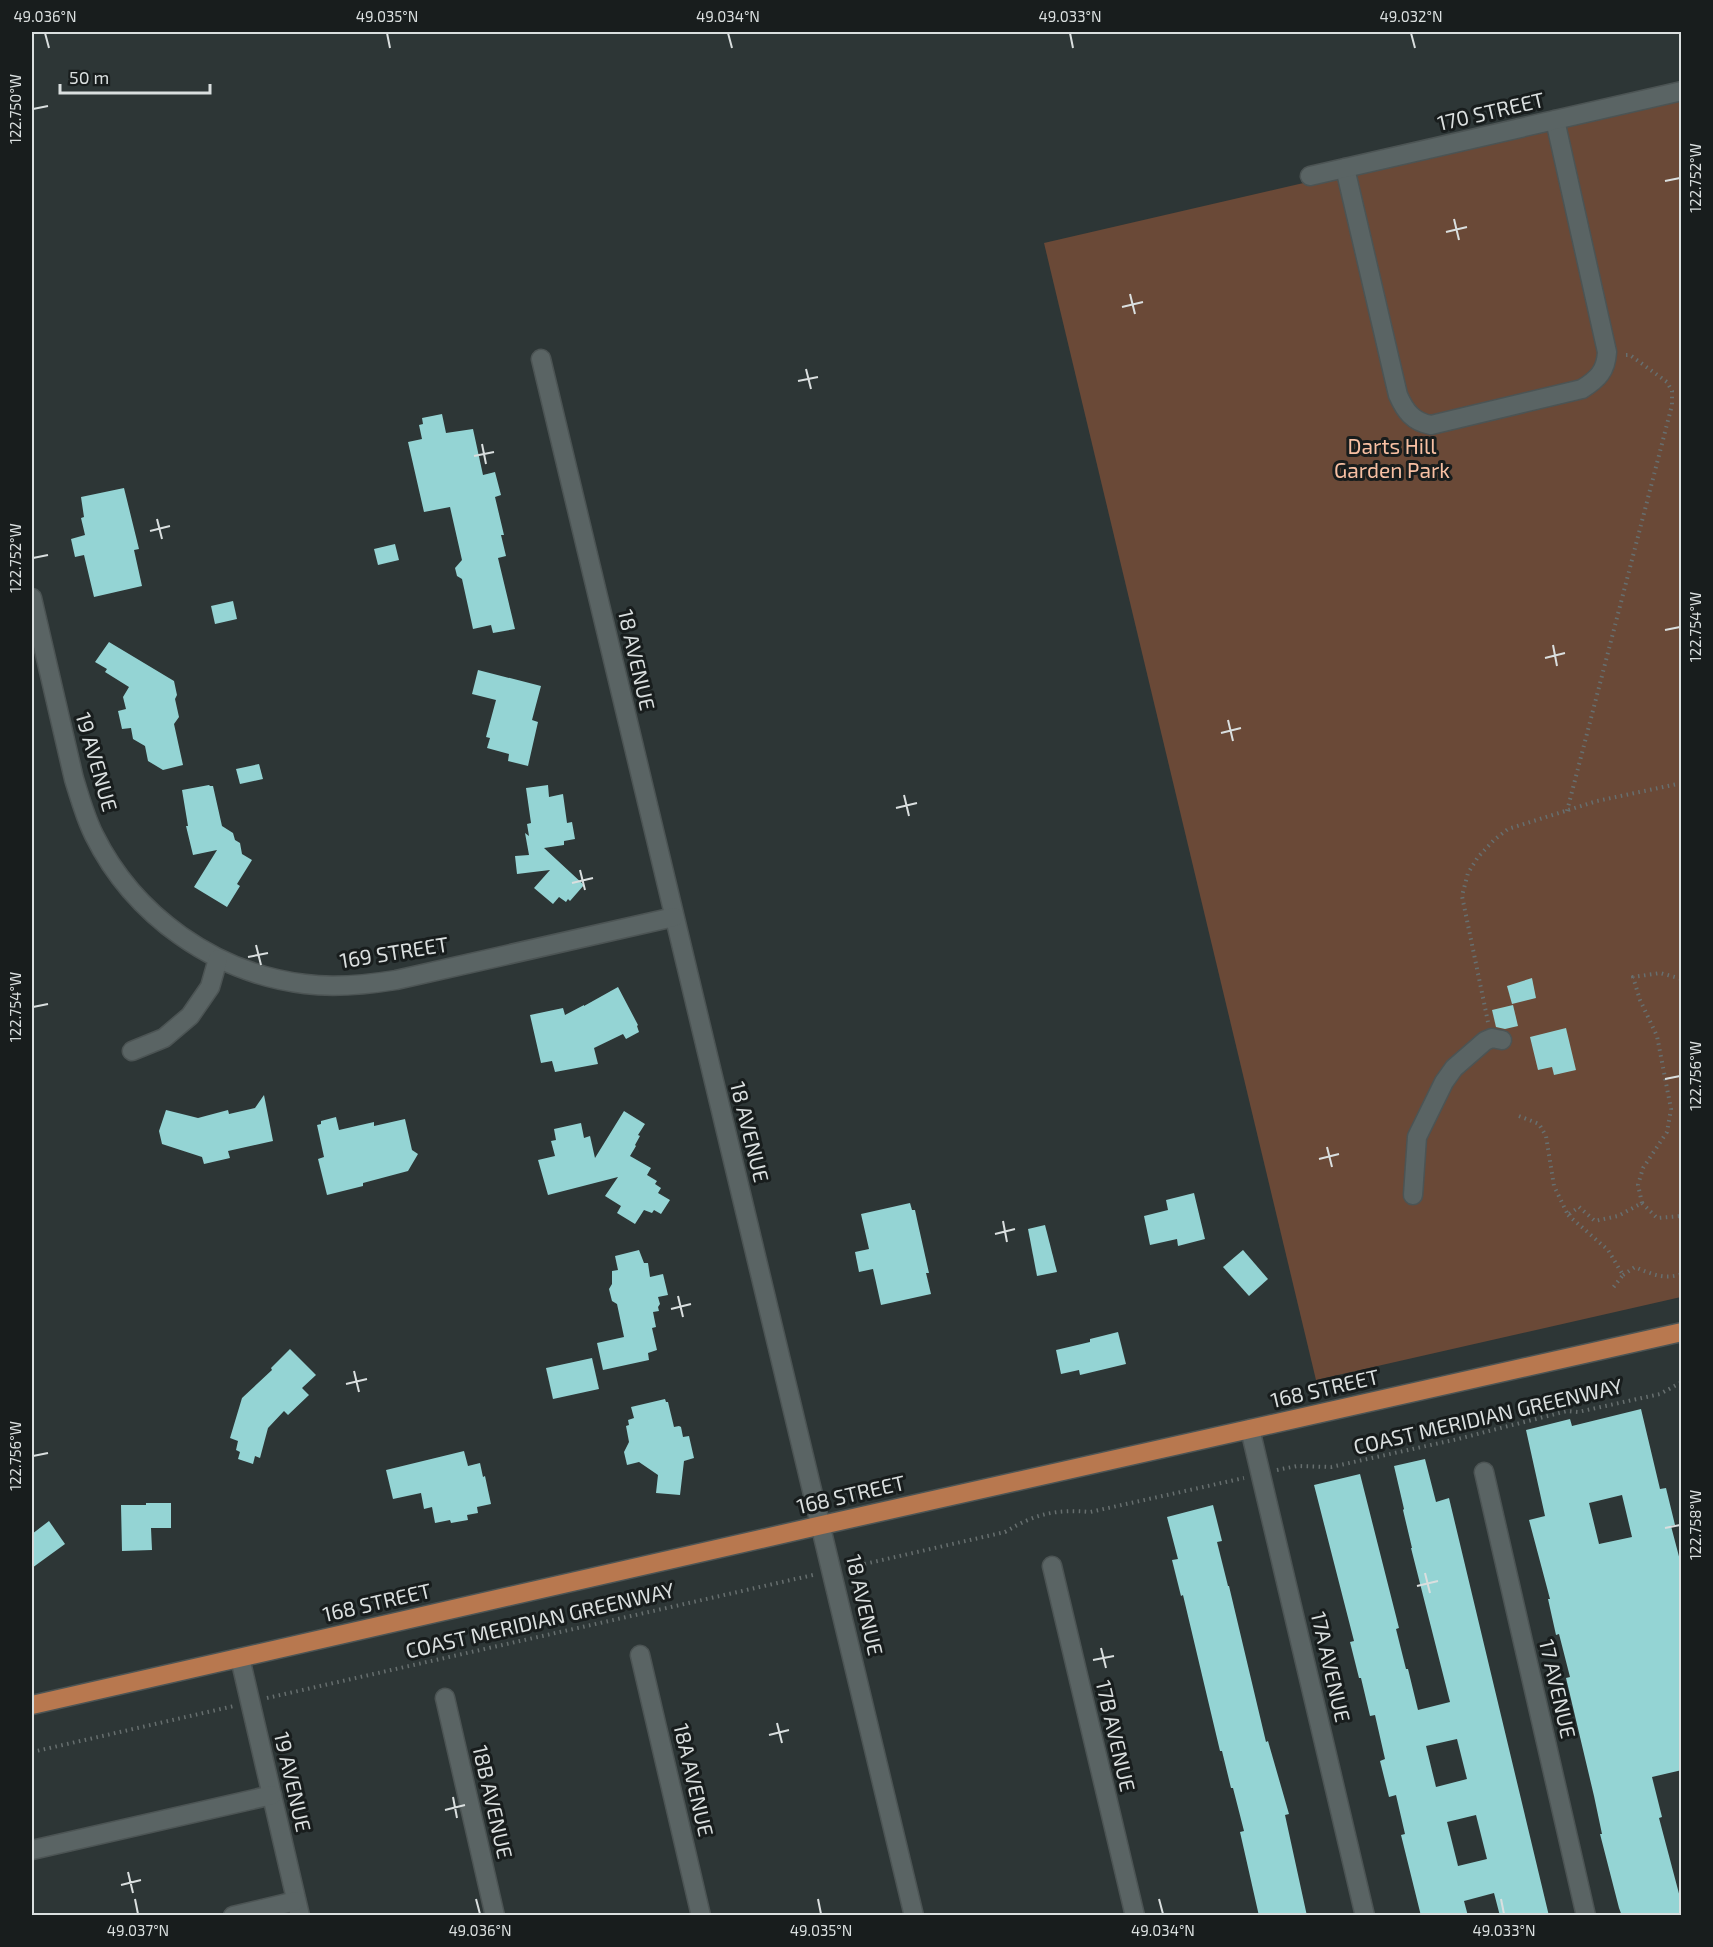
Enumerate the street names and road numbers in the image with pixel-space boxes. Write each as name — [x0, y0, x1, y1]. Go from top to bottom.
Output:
street label: 170 STREET — [1435, 86, 1547, 135]
street label: 18 AVENUE — [614, 607, 661, 713]
street label: 19 AVENUE — [71, 709, 124, 814]
street label: 169 STREET — [338, 931, 450, 972]
street label: 18 AVENUE — [726, 1079, 775, 1185]
street label: 168 STREET — [1268, 1363, 1381, 1412]
street label: COAST MERIDIAN GREENWAY — [1351, 1372, 1625, 1459]
street label: 168 STREET — [794, 1469, 907, 1518]
street label: 18 AVENUE — [842, 1552, 889, 1658]
street label: COAST MERIDIAN GREENWAY — [403, 1576, 677, 1663]
street label: 168 STREET — [320, 1577, 433, 1626]
street label: 17A AVENUE — [1307, 1609, 1356, 1724]
street label: 17 AVENUE — [1535, 1637, 1582, 1741]
street label: 17B AVENUE — [1091, 1677, 1141, 1794]
street label: 18A AVENUE — [669, 1721, 720, 1839]
street label: 19 AVENUE — [270, 1729, 317, 1834]
street label: 18B AVENUE — [468, 1742, 519, 1861]

